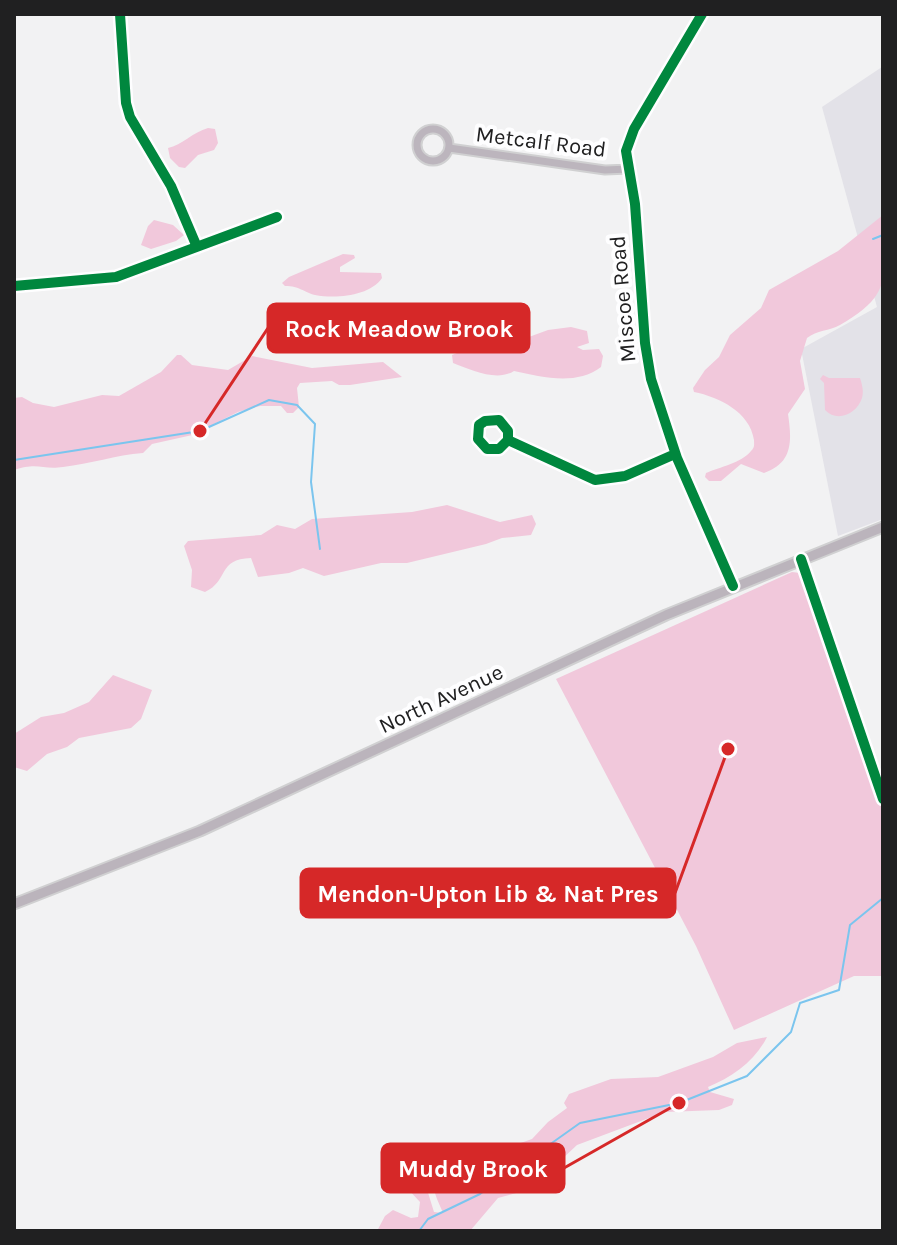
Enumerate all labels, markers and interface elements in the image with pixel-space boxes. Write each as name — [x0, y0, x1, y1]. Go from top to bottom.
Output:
street label: Metcalf Road — [474, 121, 608, 163]
street label: Miscoe Road — [605, 234, 641, 364]
callout: Rock Meadow Brook — [268, 304, 529, 352]
text: Rock Meadow Brook — [285, 315, 513, 343]
street label: North Avenue — [375, 659, 507, 739]
callout: Mendon-Upton Lib & Nat Pres — [301, 869, 675, 917]
text: Mendon-Upton Lib & Nat Pres — [317, 880, 659, 908]
callout: Muddy Brook — [382, 1144, 564, 1192]
text: Muddy Brook — [398, 1155, 548, 1183]

